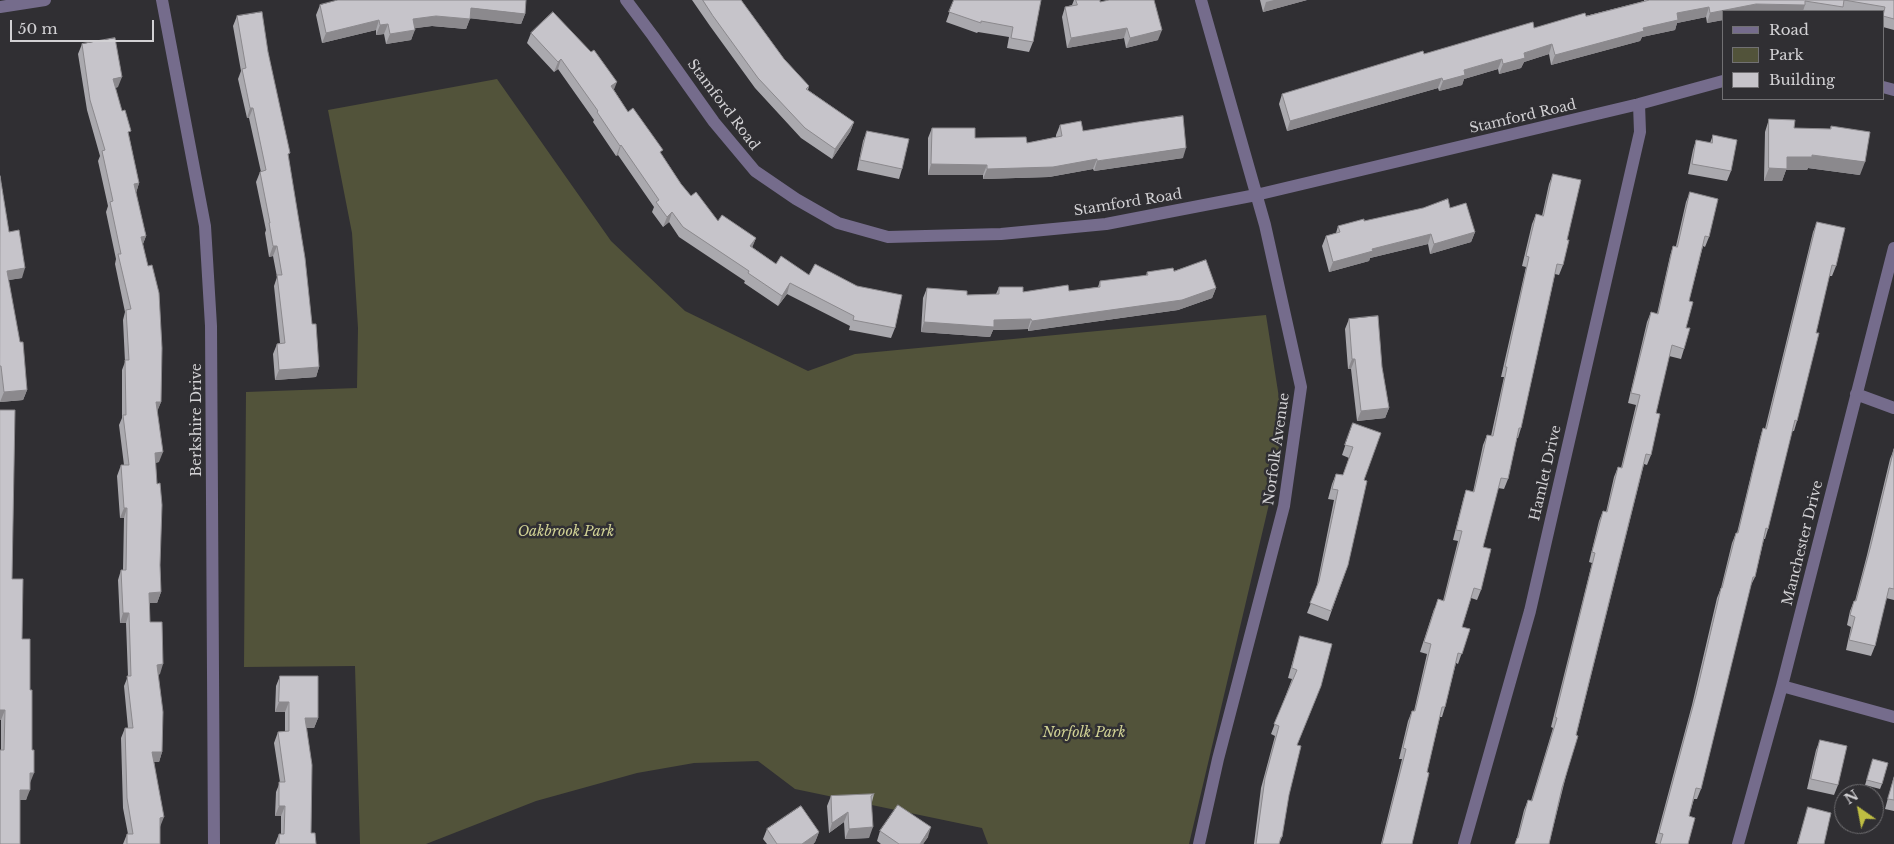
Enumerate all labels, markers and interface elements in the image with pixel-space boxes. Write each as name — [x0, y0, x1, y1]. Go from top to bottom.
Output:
scale bar — [12, 10, 156, 42]
legend — [1722, 10, 1884, 100]
text: 50 m — [18, 19, 58, 38]
text: Road — [1769, 20, 1809, 39]
text: Park — [1769, 45, 1804, 64]
street label: Stamford Road — [683, 56, 763, 154]
text: Building — [1769, 70, 1835, 89]
street label: Stamford Road — [1468, 97, 1578, 137]
street label: Stamford Road — [1073, 186, 1183, 220]
street label: Berkshire Drive — [189, 363, 205, 477]
street label: Norfolk Avenue — [1261, 392, 1293, 506]
street label: Hamlet Drive — [1527, 424, 1565, 522]
street label: Manchester Drive — [1779, 479, 1827, 607]
park label: Oakbrook Park — [518, 524, 614, 540]
park label: Norfolk Park — [1043, 725, 1125, 741]
north arrow — [1834, 784, 1884, 834]
text: N — [1841, 786, 1862, 808]

